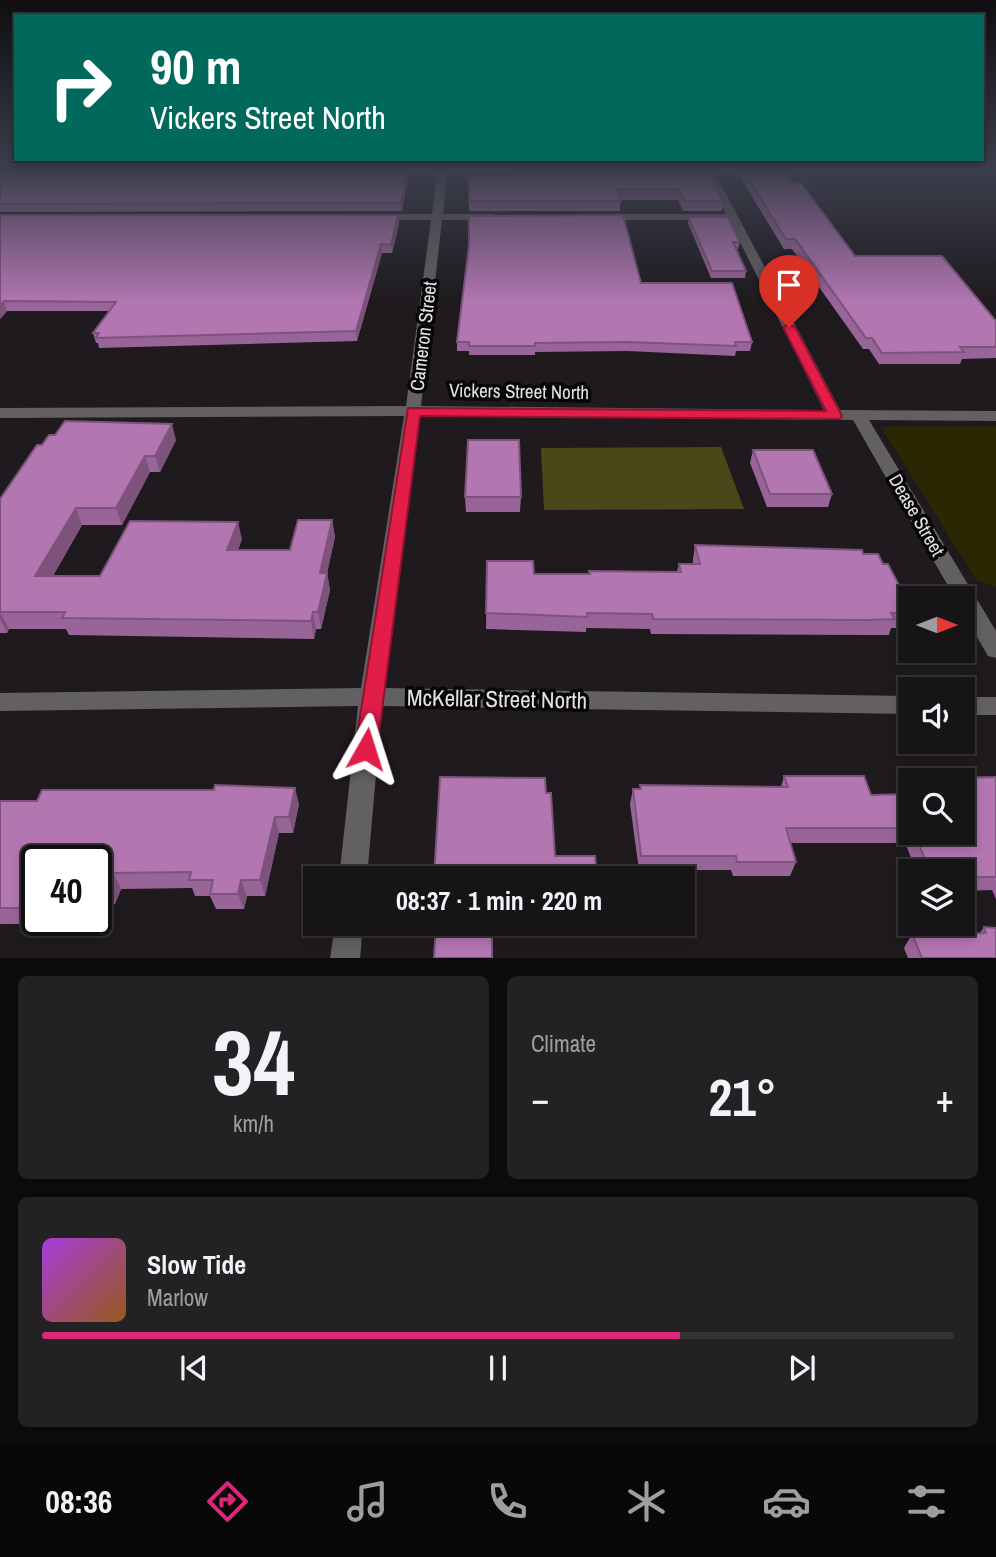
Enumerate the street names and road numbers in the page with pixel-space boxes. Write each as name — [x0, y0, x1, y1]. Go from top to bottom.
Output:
street label: Cameron Street — [403, 279, 443, 392]
street label: Vickers Street North — [449, 377, 589, 405]
street label: Dease Street — [883, 469, 951, 561]
street label: McKellar Street North — [407, 681, 587, 716]

